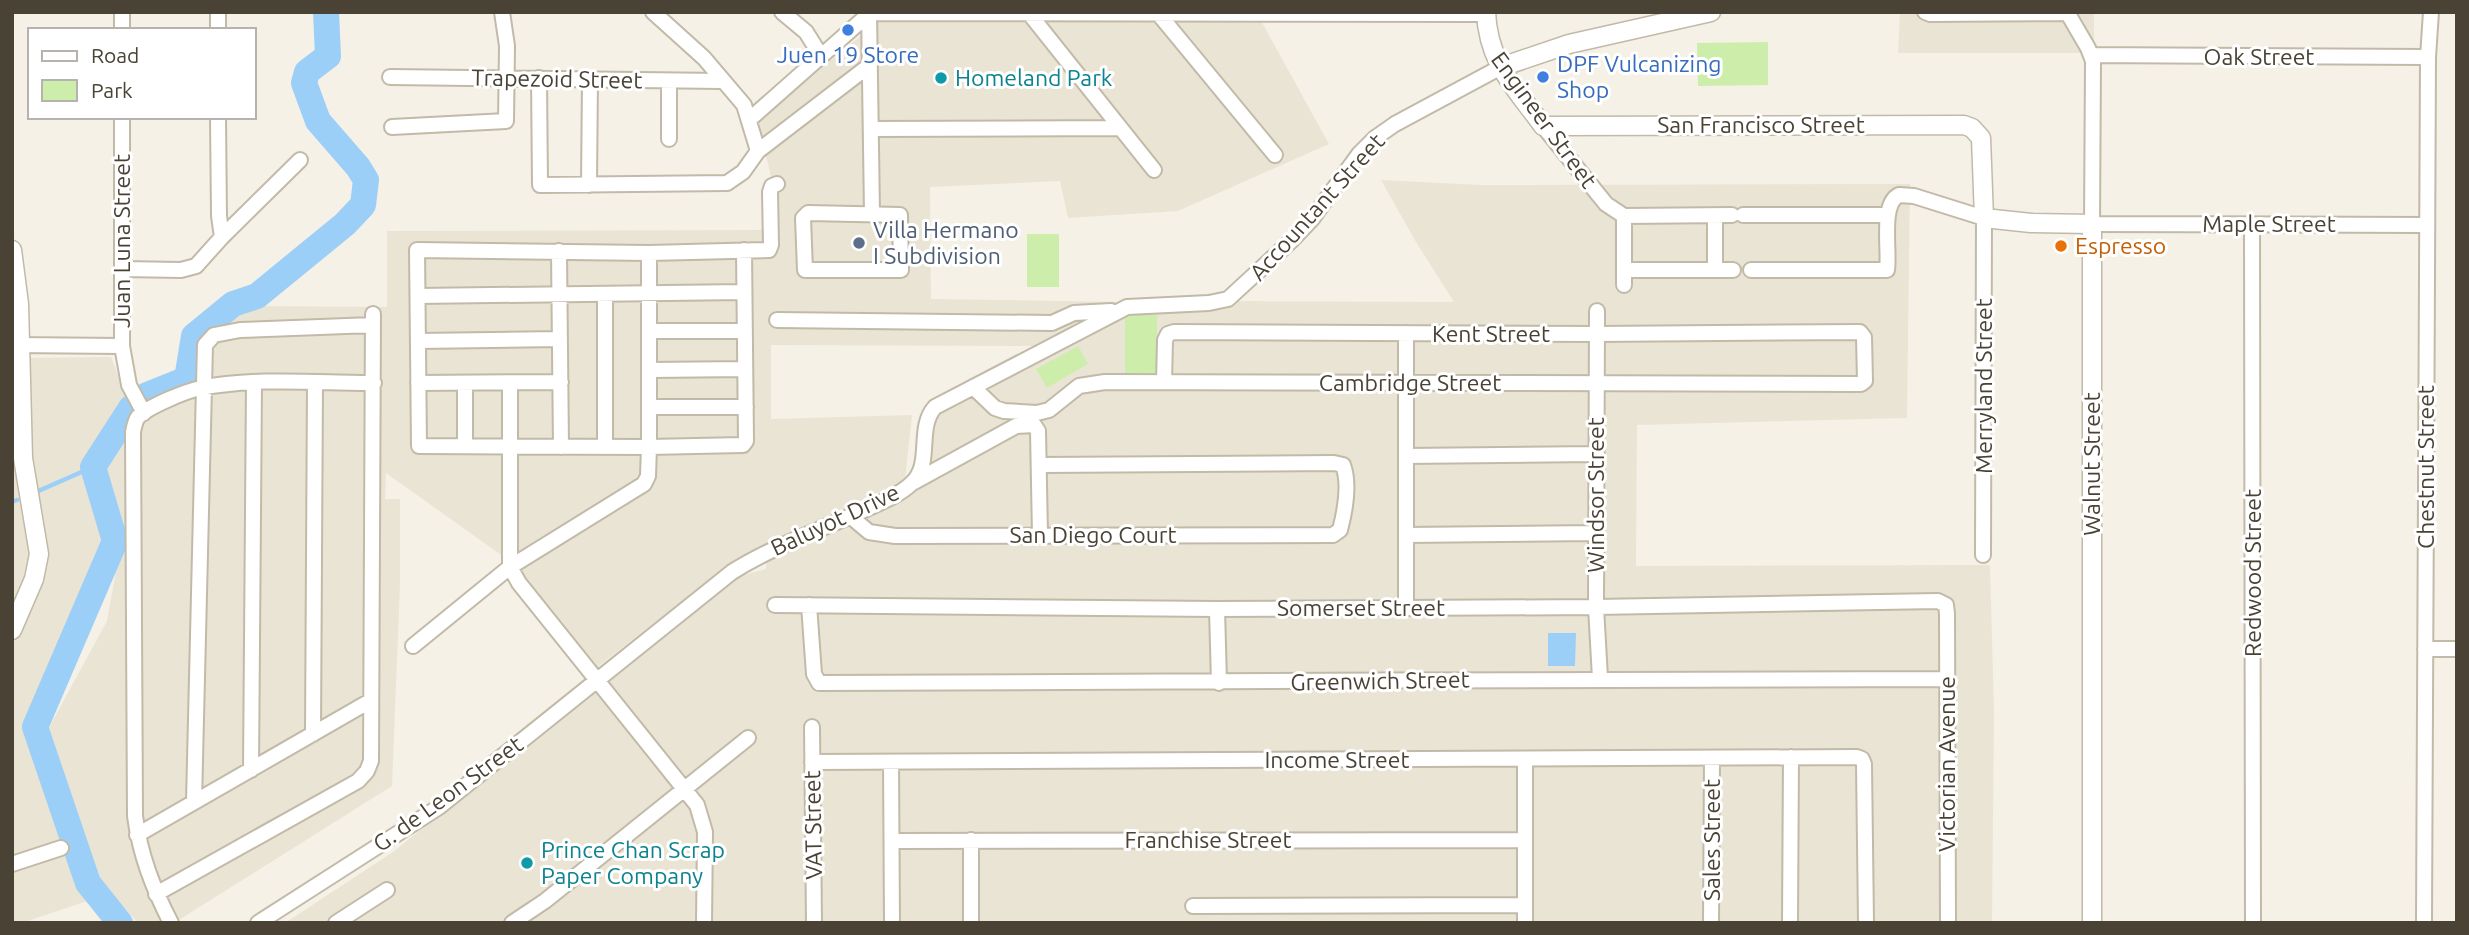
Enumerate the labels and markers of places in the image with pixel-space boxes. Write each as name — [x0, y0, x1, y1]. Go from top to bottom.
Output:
marker: Juen 19 Store — [840, 22, 856, 38]
place label: Juen 19 Store — [777, 42, 919, 67]
place label: DPF Vulcanizing Shop — [1557, 51, 1722, 102]
place label: Homeland Park — [955, 65, 1113, 90]
marker: DPF Vulcanizing Shop — [1535, 69, 1551, 85]
marker: Homeland Park — [933, 70, 949, 86]
place label: Villa Hermano I Subdivision — [873, 217, 1019, 268]
place label: Espresso — [2075, 233, 2166, 258]
marker: Villa Hermano I Subdivision — [851, 235, 867, 251]
marker: Espresso — [2053, 238, 2069, 254]
place label: Prince Chan Scrap Paper Company — [541, 837, 725, 888]
marker: Prince Chan Scrap Paper Company — [519, 855, 535, 871]

